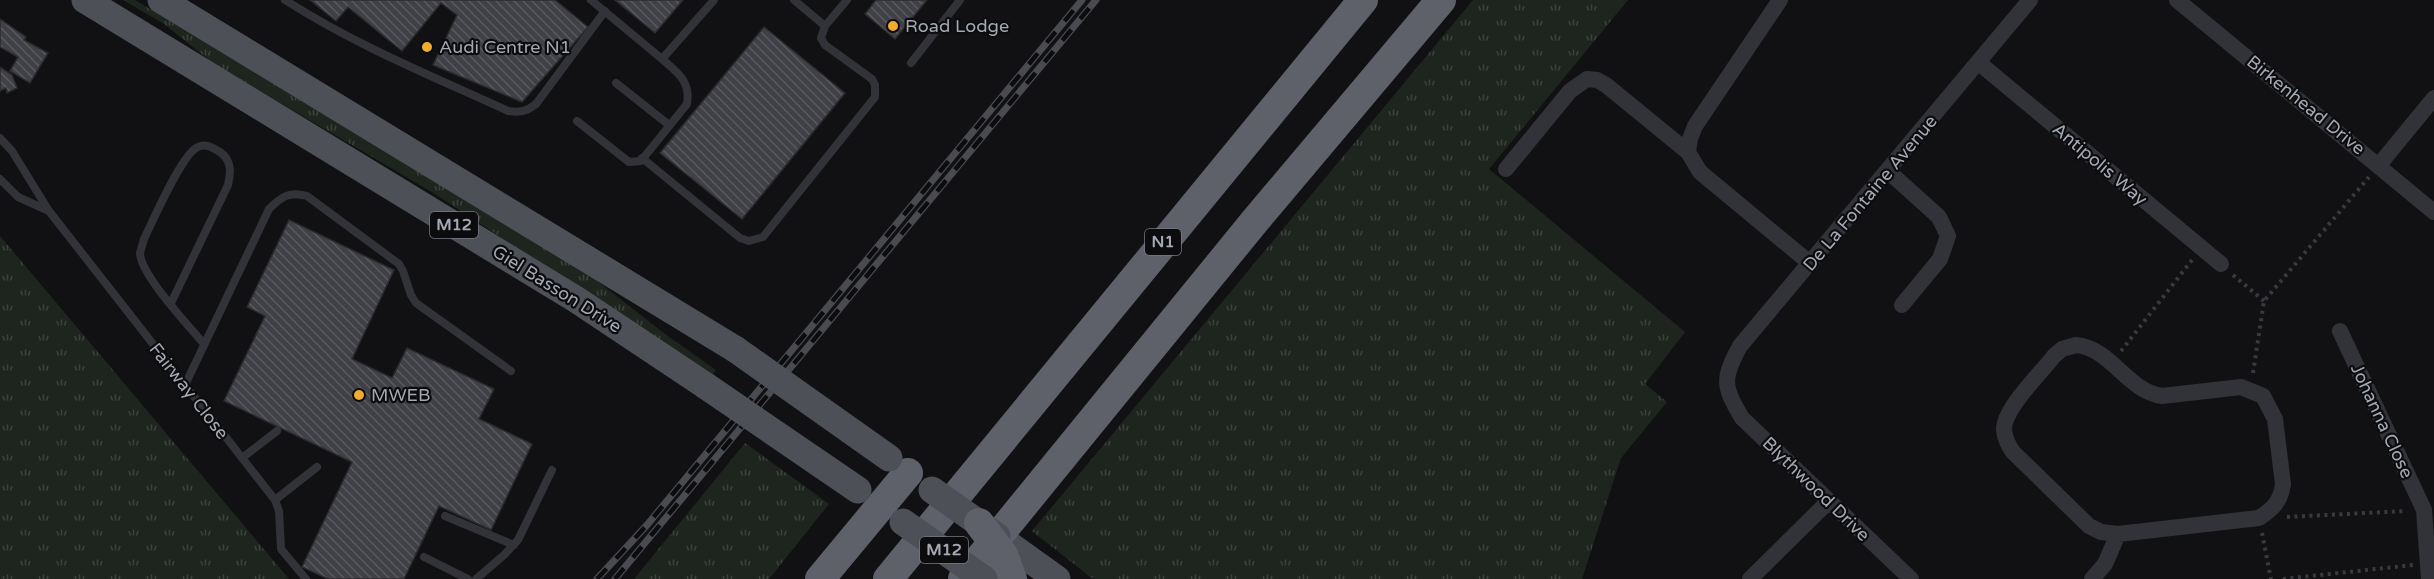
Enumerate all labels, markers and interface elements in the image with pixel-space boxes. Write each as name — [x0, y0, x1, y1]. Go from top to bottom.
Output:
place label: Road Lodge — [905, 15, 1009, 37]
marker: Road Lodge — [886, 19, 900, 33]
place label: Audi Centre N1 — [439, 36, 571, 58]
marker: Audi Centre N1 — [420, 40, 434, 54]
street label: Birkenhead Drive — [2242, 50, 2370, 160]
street label: De La Fontaine Avenue — [1798, 111, 1942, 275]
street label: Antipolis Way — [2048, 118, 2152, 210]
road number: M12 — [430, 212, 478, 238]
road number: N1 — [1145, 229, 1181, 255]
street label: Giel Basson Drive — [488, 240, 626, 338]
street label: Fairway Close — [145, 338, 233, 444]
street label: Johanna Close — [2346, 360, 2418, 482]
place label: MWEB — [371, 384, 431, 406]
marker: MWEB — [352, 388, 366, 402]
street label: Blythwood Drive — [1758, 432, 1874, 546]
road number: M12 — [920, 537, 968, 563]

